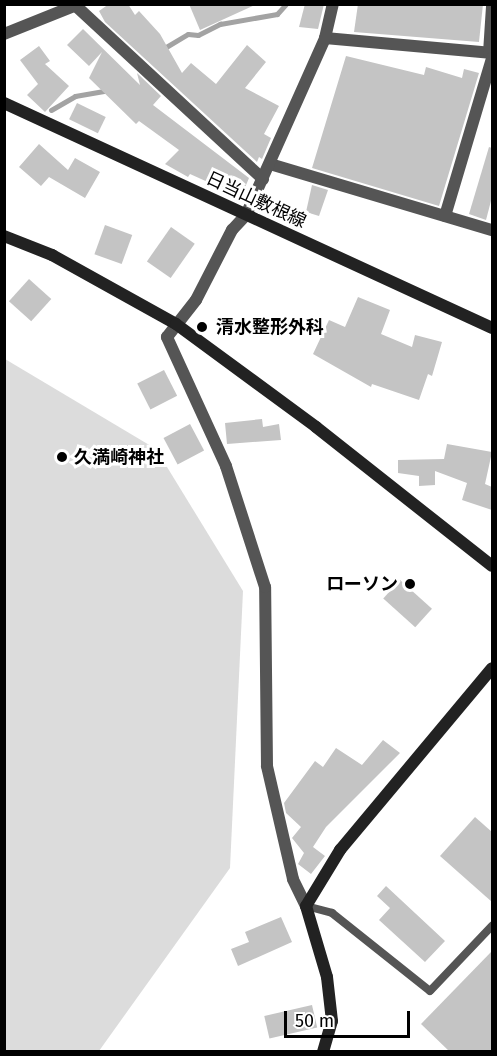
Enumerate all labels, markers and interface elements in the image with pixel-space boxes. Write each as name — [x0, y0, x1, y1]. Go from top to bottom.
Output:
street label: 日当山敷根線 — [202, 167, 310, 233]
place label: 清水整形外科 — [216, 316, 324, 338]
marker: 清水整形外科 — [193, 318, 211, 336]
place label: 久満崎神社 — [74, 446, 164, 468]
marker: 久満崎神社 — [55, 450, 69, 464]
place label: ローソン — [326, 573, 398, 595]
marker: ローソン — [403, 577, 417, 591]
scale bar — [287, 999, 413, 1037]
text: 50 m — [295, 1010, 334, 1032]

